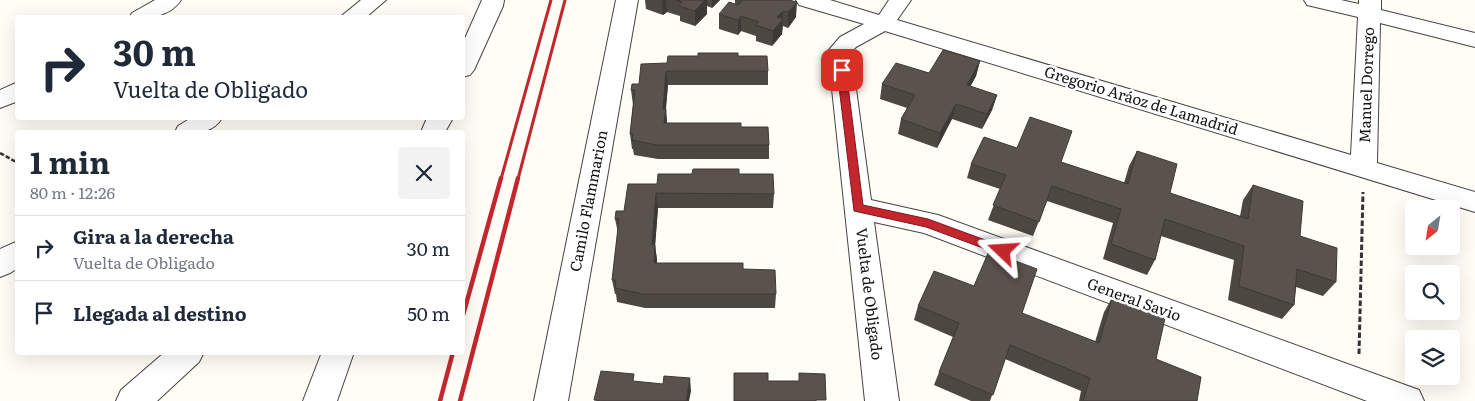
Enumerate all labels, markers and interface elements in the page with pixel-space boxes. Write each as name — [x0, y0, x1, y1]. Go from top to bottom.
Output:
text: 30 m — [113, 25, 196, 77]
street label: Manuel Dorrego — [1352, 26, 1379, 143]
icon: right — [30, 35, 95, 100]
pin — [821, 49, 863, 91]
icon: arrive — [828, 56, 856, 84]
street label: Gregorio Aráoz de Lamadrid — [1042, 59, 1241, 140]
text: Vuelta de Obligado — [113, 72, 308, 105]
street label: Camilo Flammarion — [563, 128, 613, 274]
text: 1 min — [30, 139, 110, 183]
button: close — [398, 147, 450, 199]
text: 80 m · 12:26 — [30, 180, 115, 204]
north arrow — [1405, 200, 1460, 255]
map controls — [1405, 200, 1460, 385]
text: Gira a la derecha — [73, 222, 234, 250]
position arrow — [976, 224, 1028, 276]
street label: Vuelta de Obligado — [851, 226, 890, 361]
icon: right — [30, 234, 58, 262]
text: 30 m — [406, 234, 450, 262]
text: Vuelta de Obligado — [73, 250, 215, 274]
button: search — [1405, 265, 1460, 320]
street label: General Savio — [1084, 271, 1185, 326]
icon: arrive — [30, 299, 58, 327]
text: Llegada al destino — [73, 299, 247, 327]
text: 50 m — [407, 299, 450, 327]
button: layers — [1405, 330, 1460, 385]

